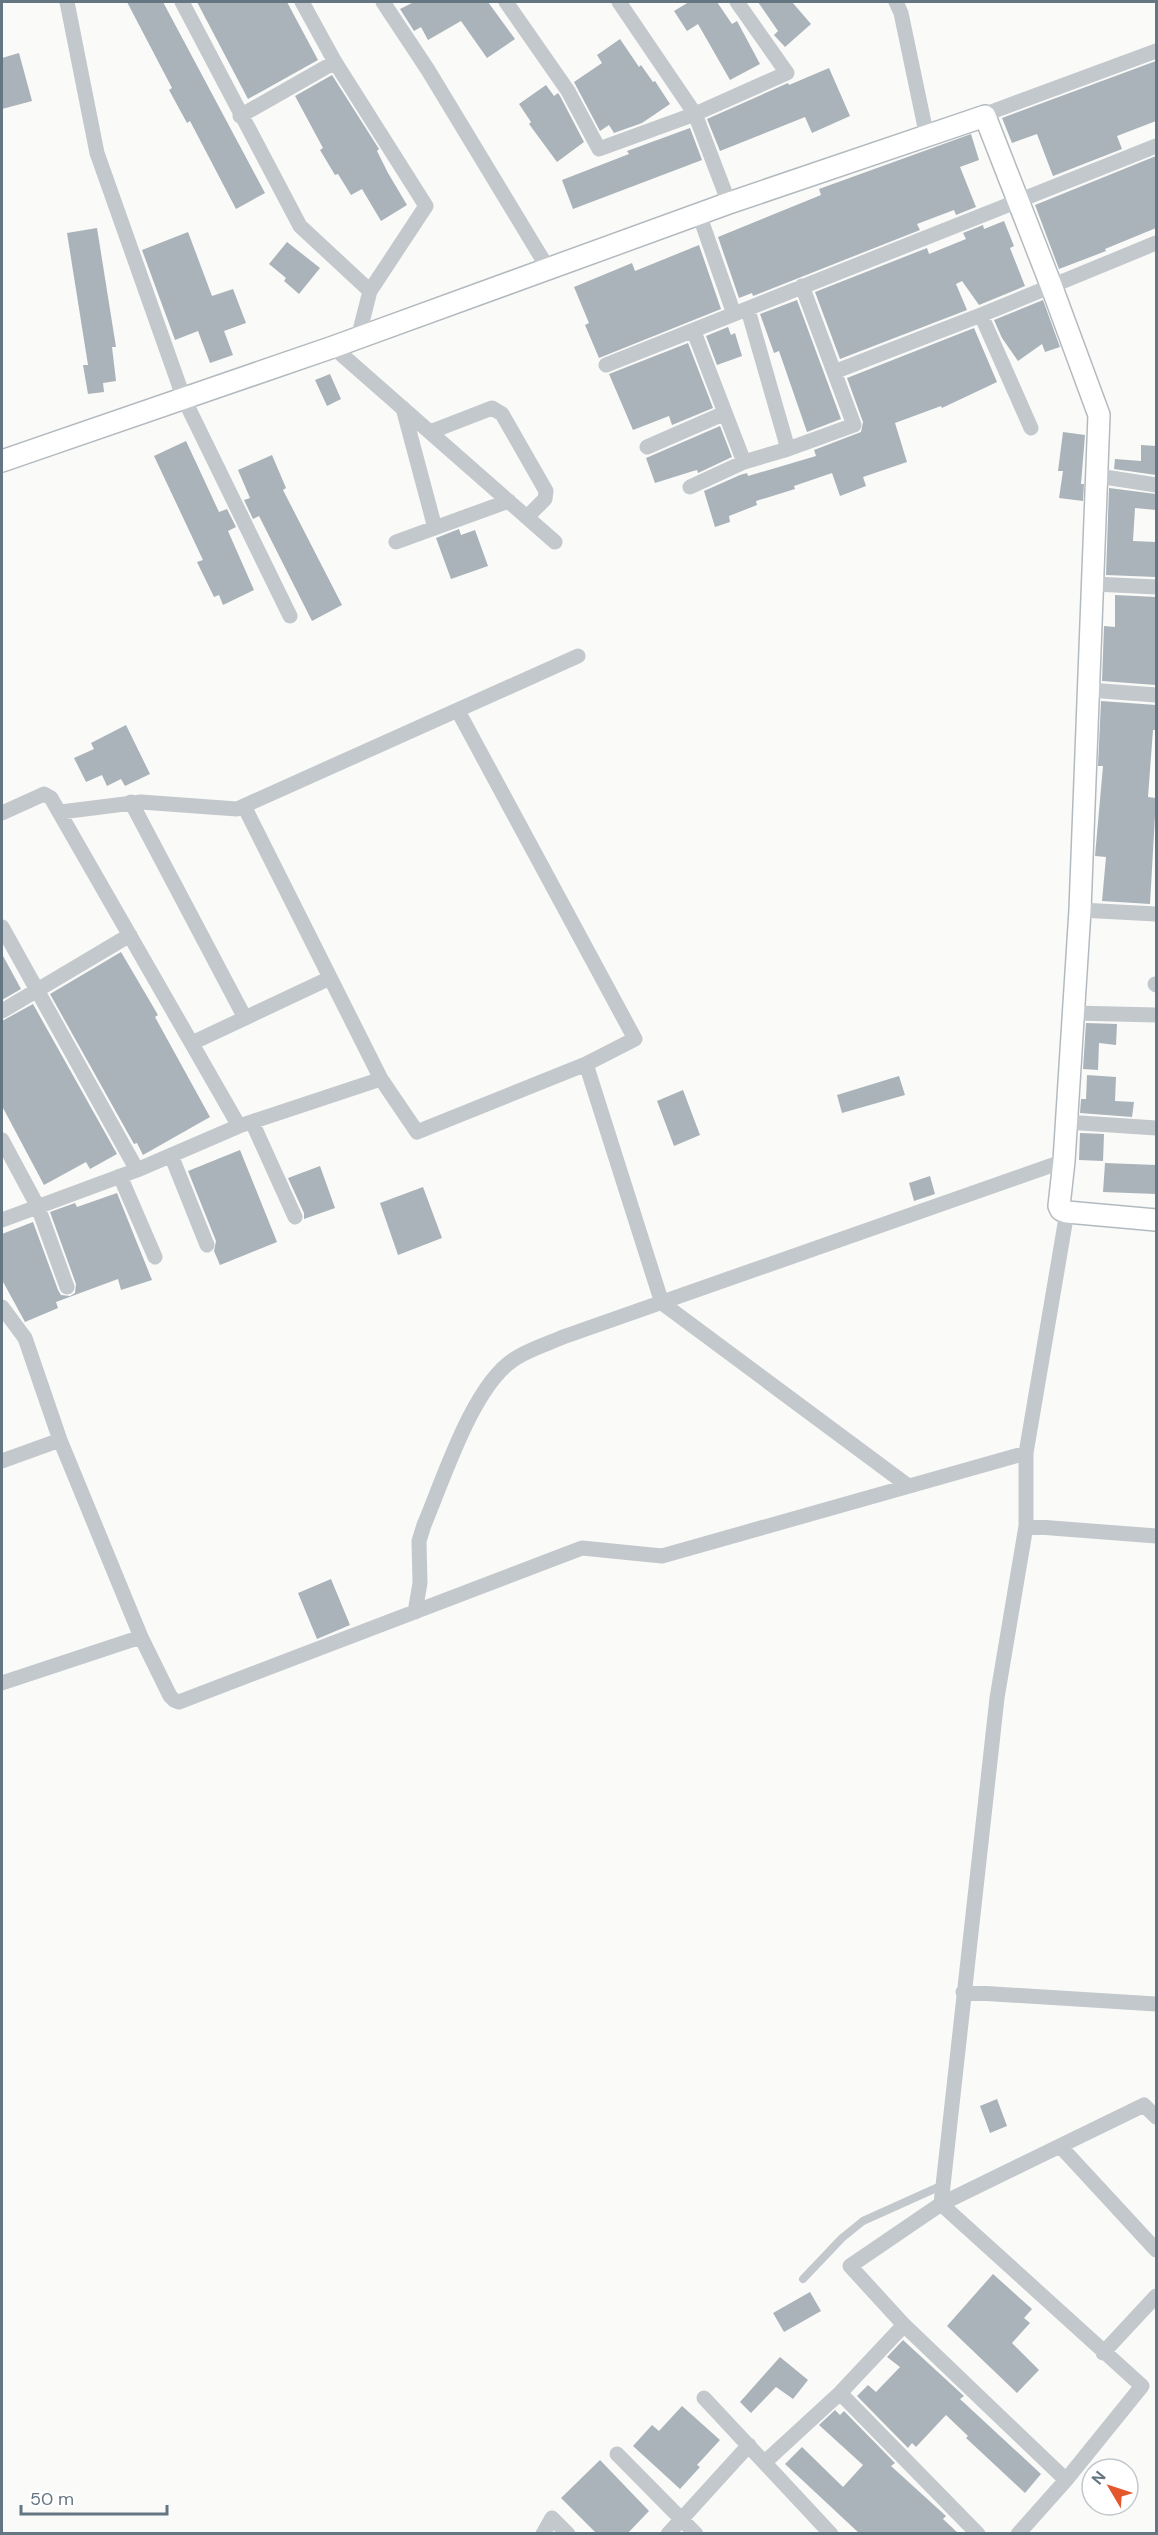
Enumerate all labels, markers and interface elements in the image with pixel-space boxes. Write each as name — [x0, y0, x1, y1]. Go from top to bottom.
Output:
north arrow — [1080, 2457, 1140, 2517]
text: N — [1087, 2467, 1111, 2489]
scale bar — [21, 2478, 166, 2516]
text: 50 m — [30, 2487, 74, 2511]

